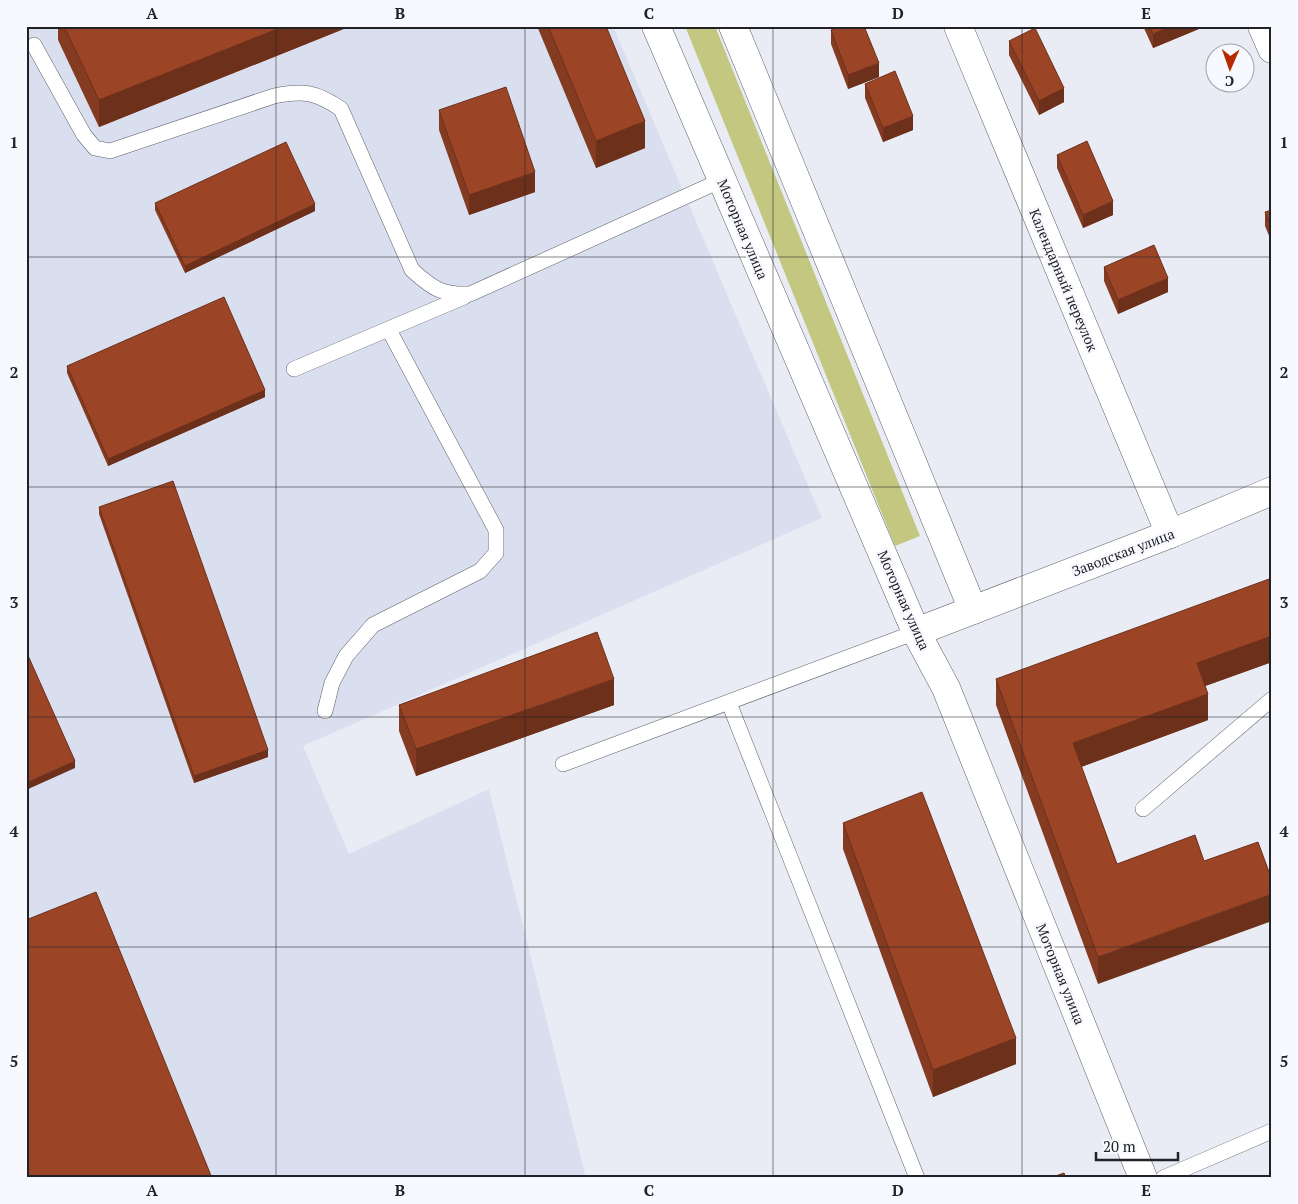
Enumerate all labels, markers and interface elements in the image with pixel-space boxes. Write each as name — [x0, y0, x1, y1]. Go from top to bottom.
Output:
text: A — [146, 2, 158, 24]
text: B — [395, 2, 405, 24]
text: C — [644, 2, 654, 24]
text: D — [892, 2, 904, 24]
text: E — [1141, 2, 1151, 24]
north arrow — [1206, 42, 1256, 92]
text: С — [1225, 72, 1234, 91]
text: 1 — [9, 131, 19, 153]
text: 1 — [1279, 131, 1289, 153]
street label: Моторная улица — [713, 176, 773, 282]
street label: Календарный переулок — [1025, 206, 1103, 355]
text: 2 — [9, 361, 19, 383]
text: 2 — [1279, 361, 1289, 383]
street label: Заводская улица — [1069, 524, 1177, 580]
street label: Моторная улица — [874, 547, 934, 653]
text: 3 — [9, 591, 19, 613]
text: 3 — [1279, 591, 1289, 613]
text: 4 — [9, 820, 19, 842]
text: 4 — [1279, 820, 1289, 842]
street label: Моторная улица — [1032, 921, 1090, 1027]
text: 5 — [9, 1050, 19, 1072]
text: 5 — [1279, 1050, 1289, 1072]
scale bar — [1096, 1129, 1178, 1161]
text: 20 m — [1103, 1136, 1136, 1156]
text: A — [146, 1179, 158, 1201]
text: B — [395, 1179, 405, 1201]
text: C — [644, 1179, 654, 1201]
text: D — [892, 1179, 904, 1201]
text: E — [1141, 1179, 1151, 1201]

